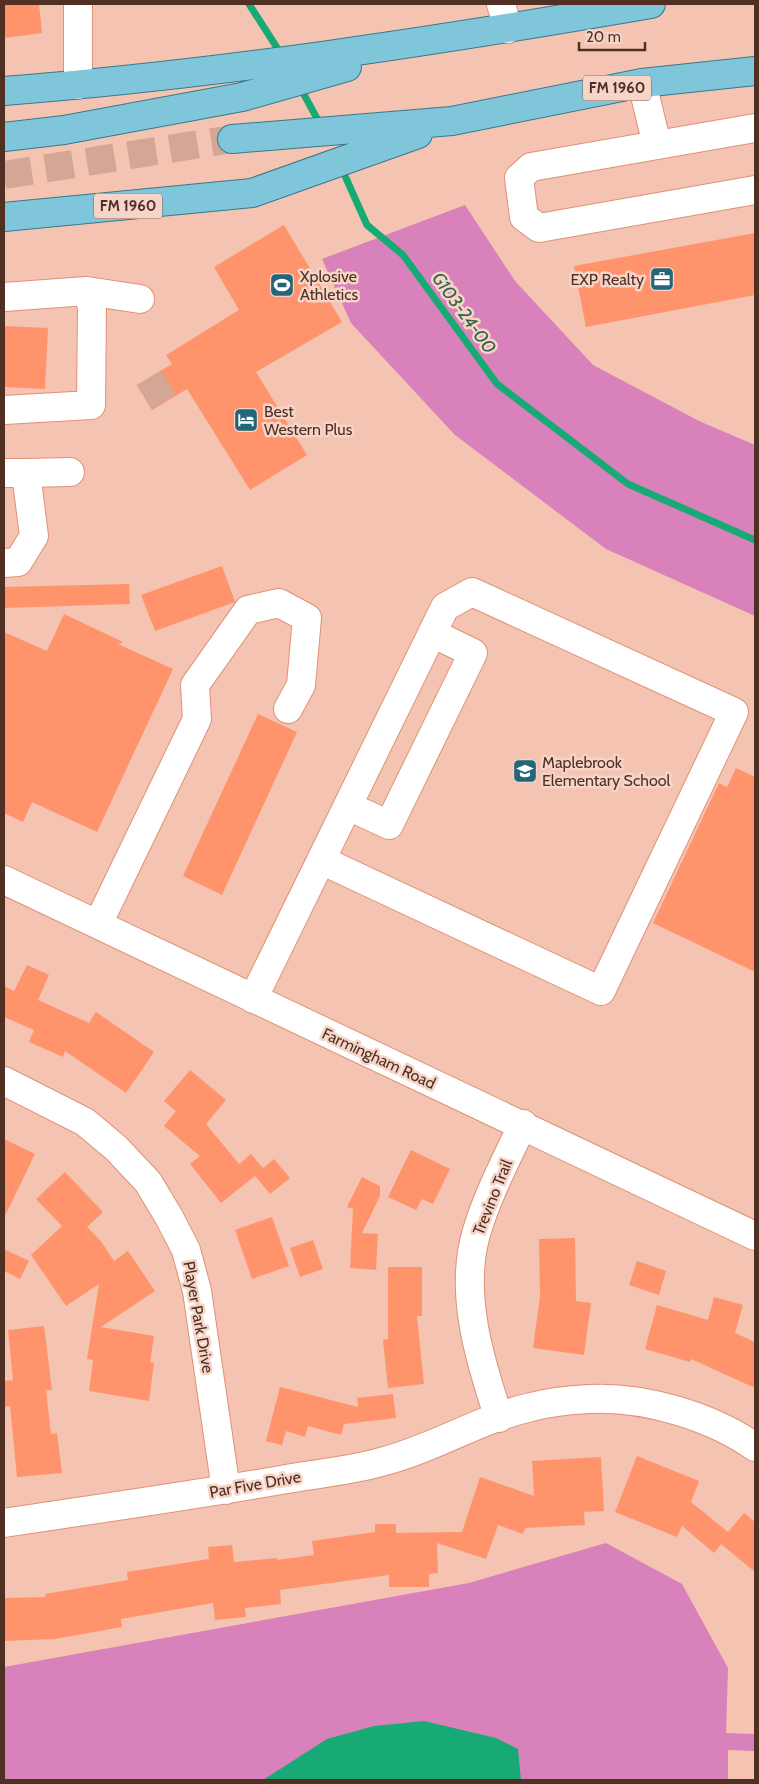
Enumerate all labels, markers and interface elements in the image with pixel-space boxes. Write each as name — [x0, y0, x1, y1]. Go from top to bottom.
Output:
scale bar — [579, 20, 645, 52]
text: 20 m — [586, 28, 621, 46]
road number: FM 1960 — [583, 76, 651, 100]
road number: FM 1960 — [94, 194, 162, 218]
office icon: EXP Realty — [649, 266, 675, 292]
place label: Xplosive Athletics — [300, 267, 358, 304]
water label: G103-24-00 — [427, 268, 501, 358]
place label: EXP Realty — [571, 270, 644, 289]
sports icon: Xplosive Athletics — [269, 272, 295, 298]
place label: Best Western Plus — [264, 402, 353, 439]
hotel icon: Best Western Plus — [233, 407, 259, 433]
place label: Maplebrook Elementary School — [542, 753, 670, 790]
school or university icon: Maplebrook Elementary School — [512, 758, 538, 784]
street label: Farmingham Road — [319, 1024, 439, 1093]
street label: Trevino Trail — [469, 1157, 516, 1238]
street label: Player Park Drive — [179, 1260, 218, 1375]
street label: Par Five Drive — [208, 1467, 302, 1502]

